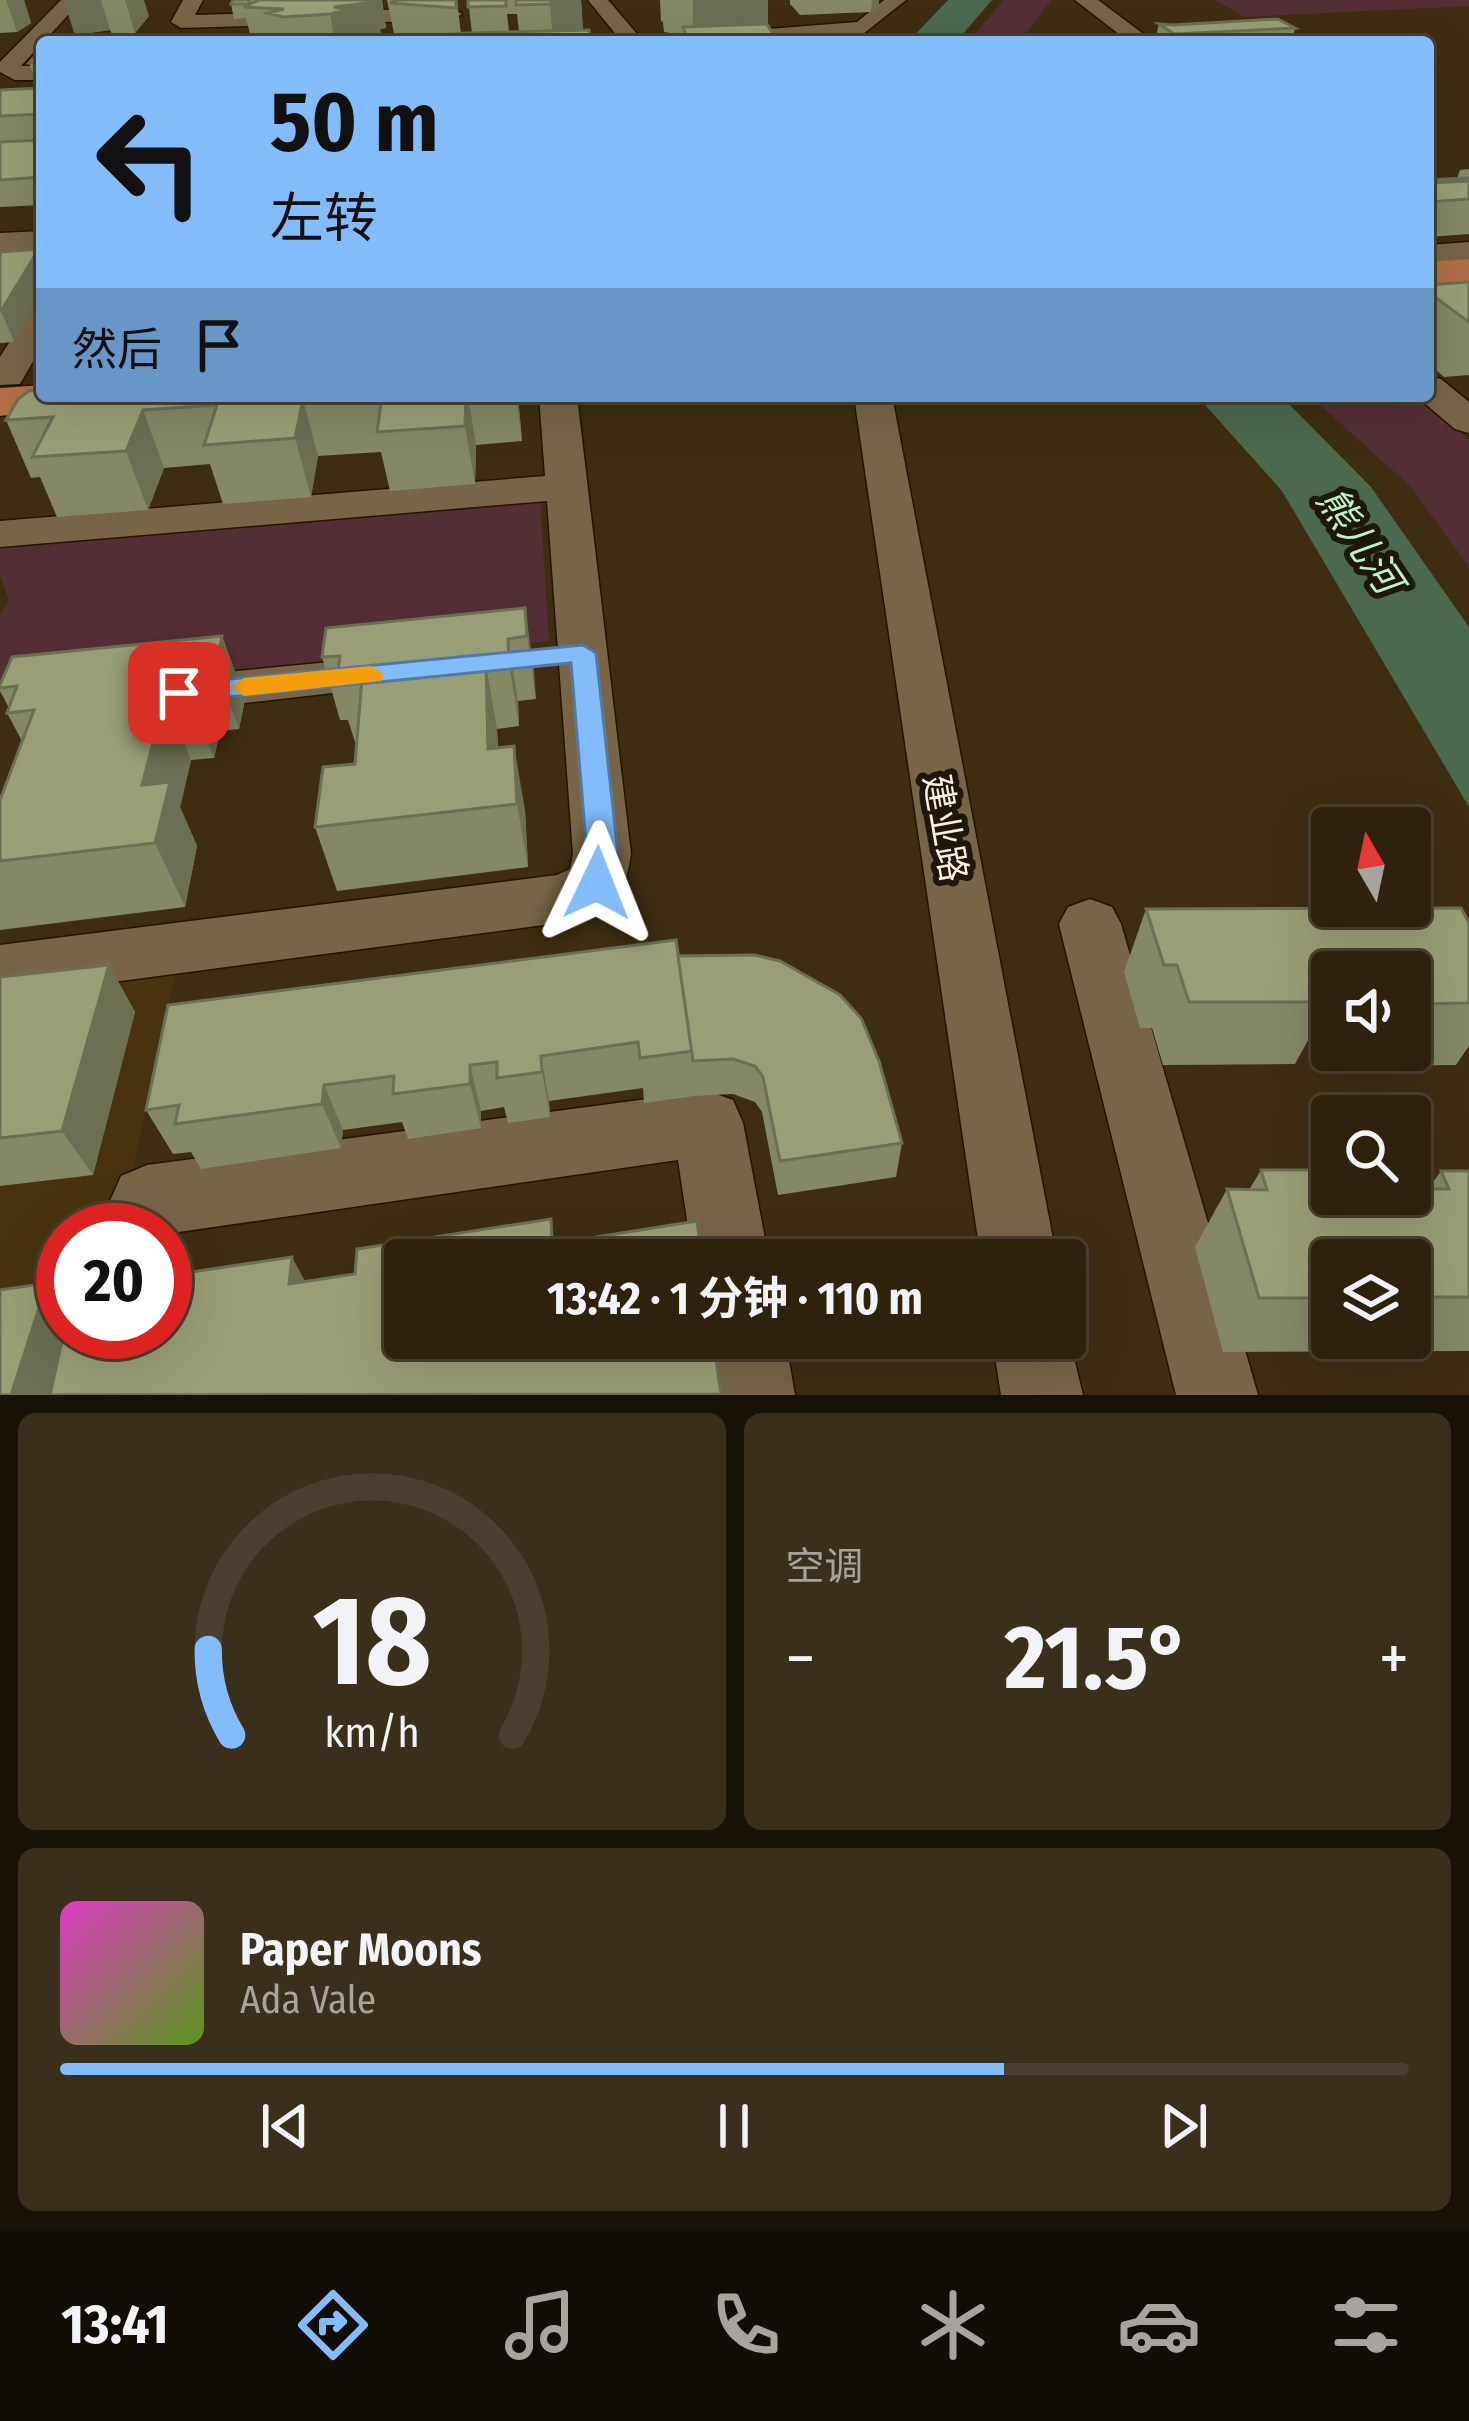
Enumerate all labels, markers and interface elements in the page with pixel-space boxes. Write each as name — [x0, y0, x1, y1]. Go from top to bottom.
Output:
text: 50 m — [270, 72, 439, 173]
icon: left — [72, 84, 228, 240]
text: 左转 — [270, 187, 378, 251]
icon: arrive — [186, 312, 252, 378]
text: 然后 — [72, 323, 162, 377]
water label: 熊儿河 — [1307, 479, 1415, 608]
pin — [128, 642, 230, 744]
icon: arrive — [146, 660, 212, 726]
street label: 建业路 — [914, 771, 976, 885]
north arrow — [1311, 807, 1431, 927]
map controls — [1311, 807, 1431, 1359]
position arrow — [534, 820, 660, 946]
button: sound — [1311, 951, 1431, 1071]
button: search — [1311, 1095, 1431, 1215]
speed limit sign: 20 — [36, 1203, 192, 1359]
button: layers — [1311, 1239, 1431, 1359]
text: 13:42 · 1 分钟 · 110 m — [547, 1272, 923, 1326]
text: 空调 — [786, 1544, 864, 1590]
text: 18 — [312, 1567, 431, 1717]
text: 21.5° — [1005, 1604, 1190, 1712]
text: − — [786, 1619, 815, 1698]
text: + — [1379, 1619, 1409, 1698]
text: km/h — [324, 1706, 420, 1757]
text: Paper Moons — [240, 1923, 482, 1977]
text: Ada Vale — [240, 1977, 376, 2023]
icon: previous — [252, 2093, 318, 2159]
icon: pause — [701, 2093, 767, 2159]
icon: next — [1151, 2093, 1217, 2159]
icon: directions — [291, 2283, 375, 2367]
icon: music — [498, 2283, 582, 2367]
icon: phone — [704, 2283, 788, 2367]
icon: climate — [911, 2283, 995, 2367]
icon: car — [1117, 2283, 1201, 2367]
icon: filters — [1324, 2283, 1408, 2367]
text: 13:41 — [61, 2293, 169, 2357]

